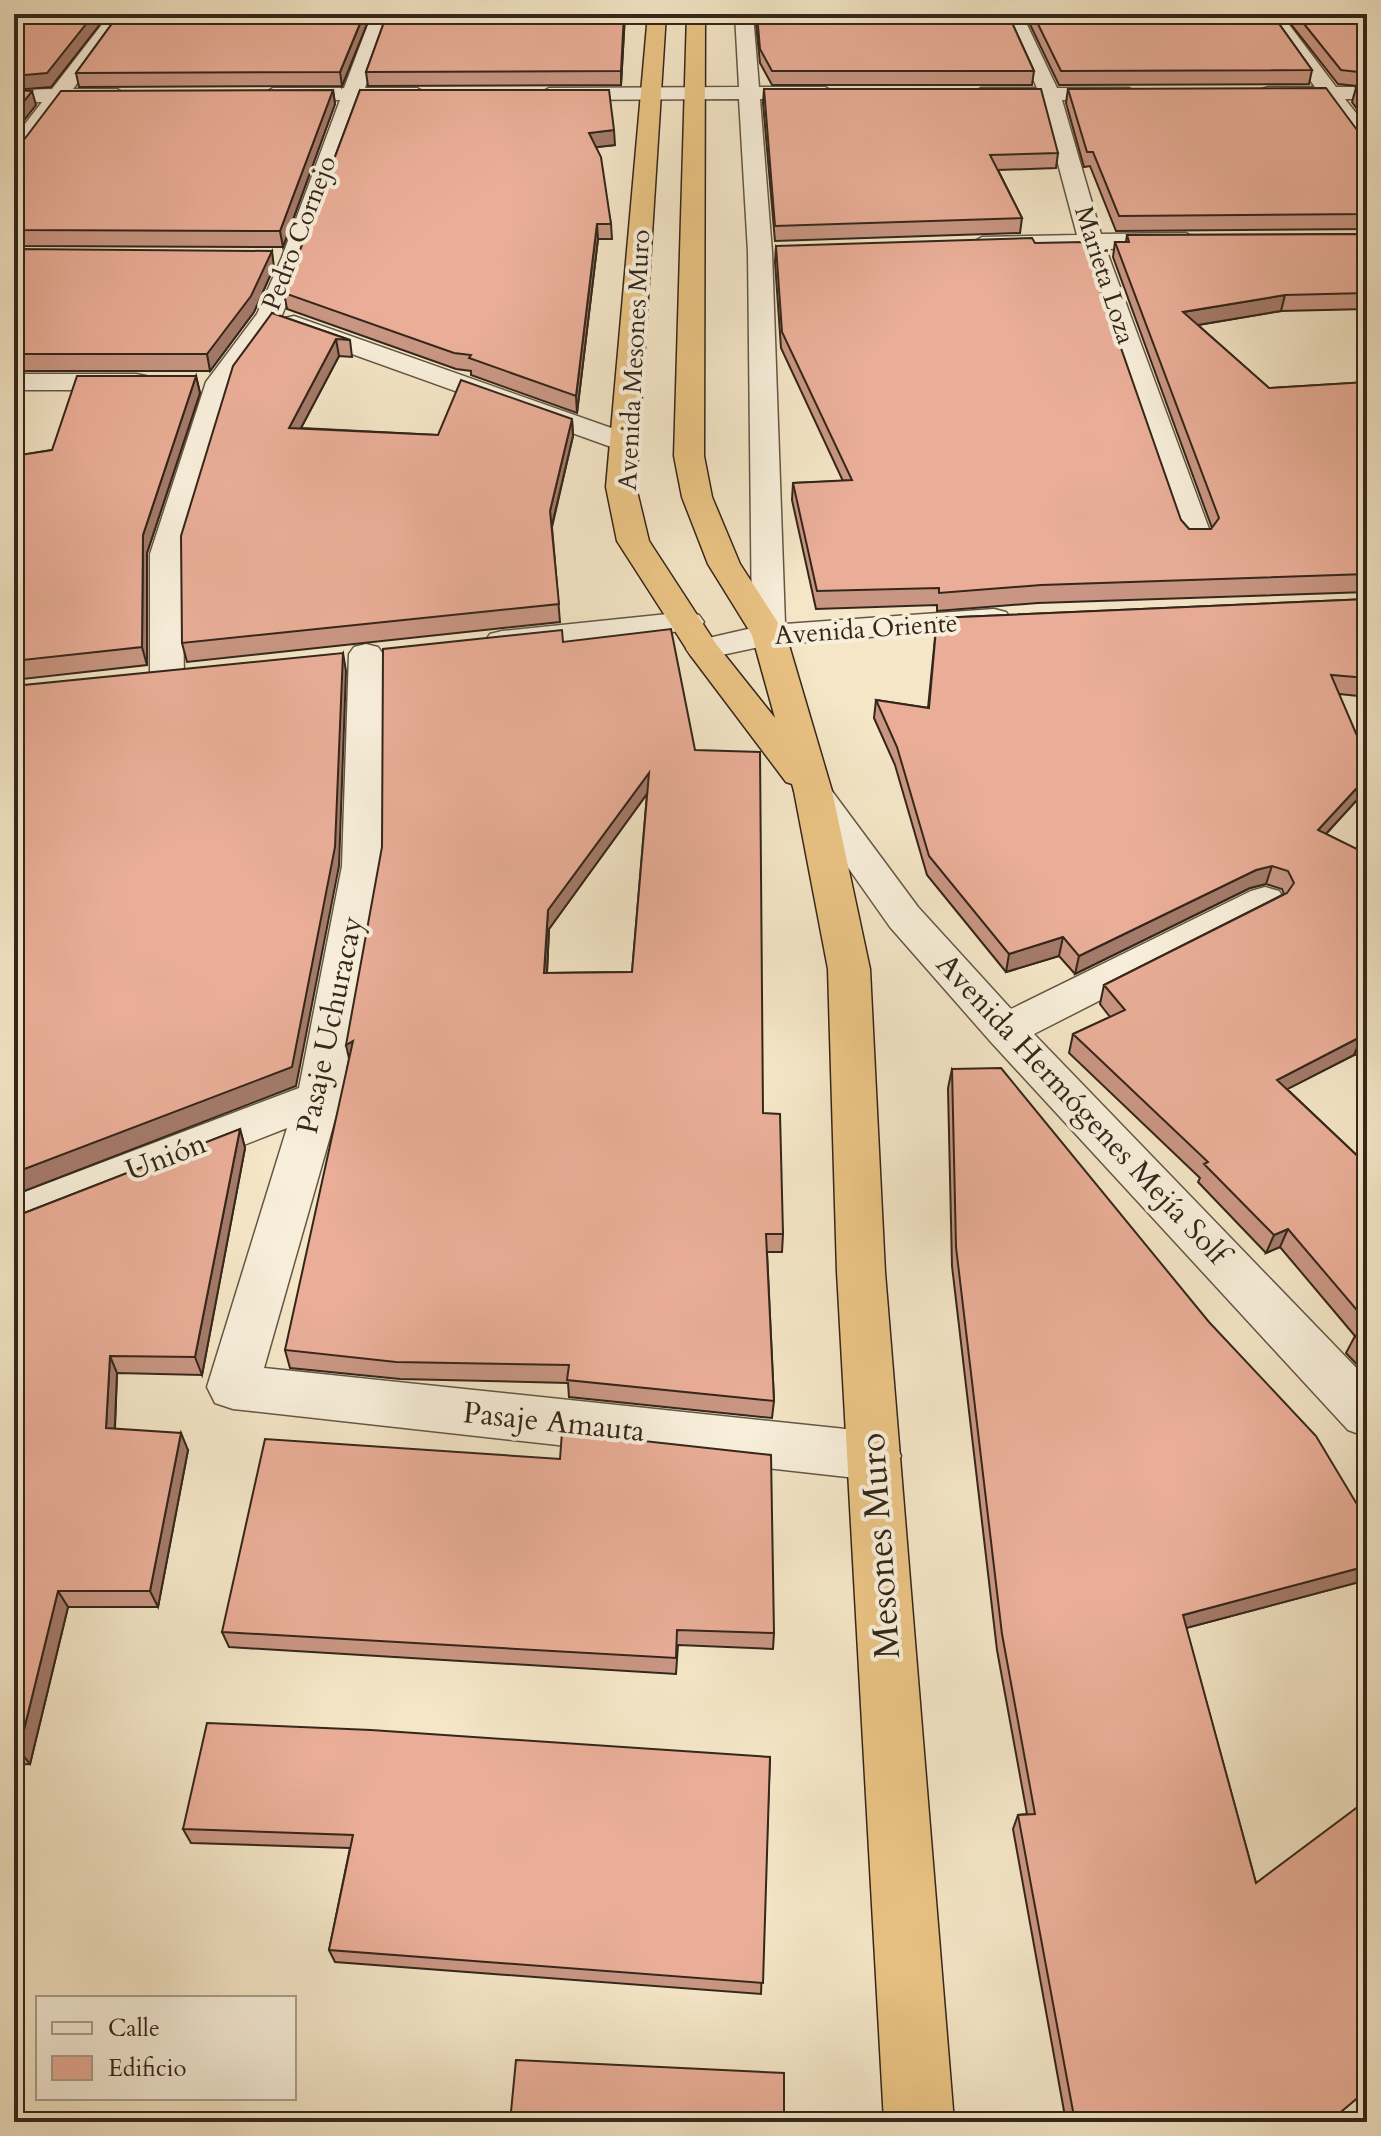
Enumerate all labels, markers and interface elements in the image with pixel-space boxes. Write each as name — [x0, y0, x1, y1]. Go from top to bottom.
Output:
street label: Pedro Cornejo — [253, 151, 345, 315]
street label: Marieta Loza — [1066, 201, 1144, 349]
street label: Avenida Mesones Muro — [610, 229, 658, 491]
street label: Avenida Oriente — [773, 605, 959, 653]
street label: Pasaje Uchuracay — [287, 912, 373, 1138]
street label: Avenida Hermógenes Mejía Solf — [927, 945, 1240, 1277]
street label: Unión — [120, 1123, 212, 1191]
street label: Pasaje Amauta — [461, 1392, 647, 1452]
street label: Mesones Muro — [848, 1431, 912, 1661]
legend — [36, 1996, 296, 2100]
text: Calle — [108, 2012, 160, 2045]
text: Edificio — [108, 2052, 187, 2085]

